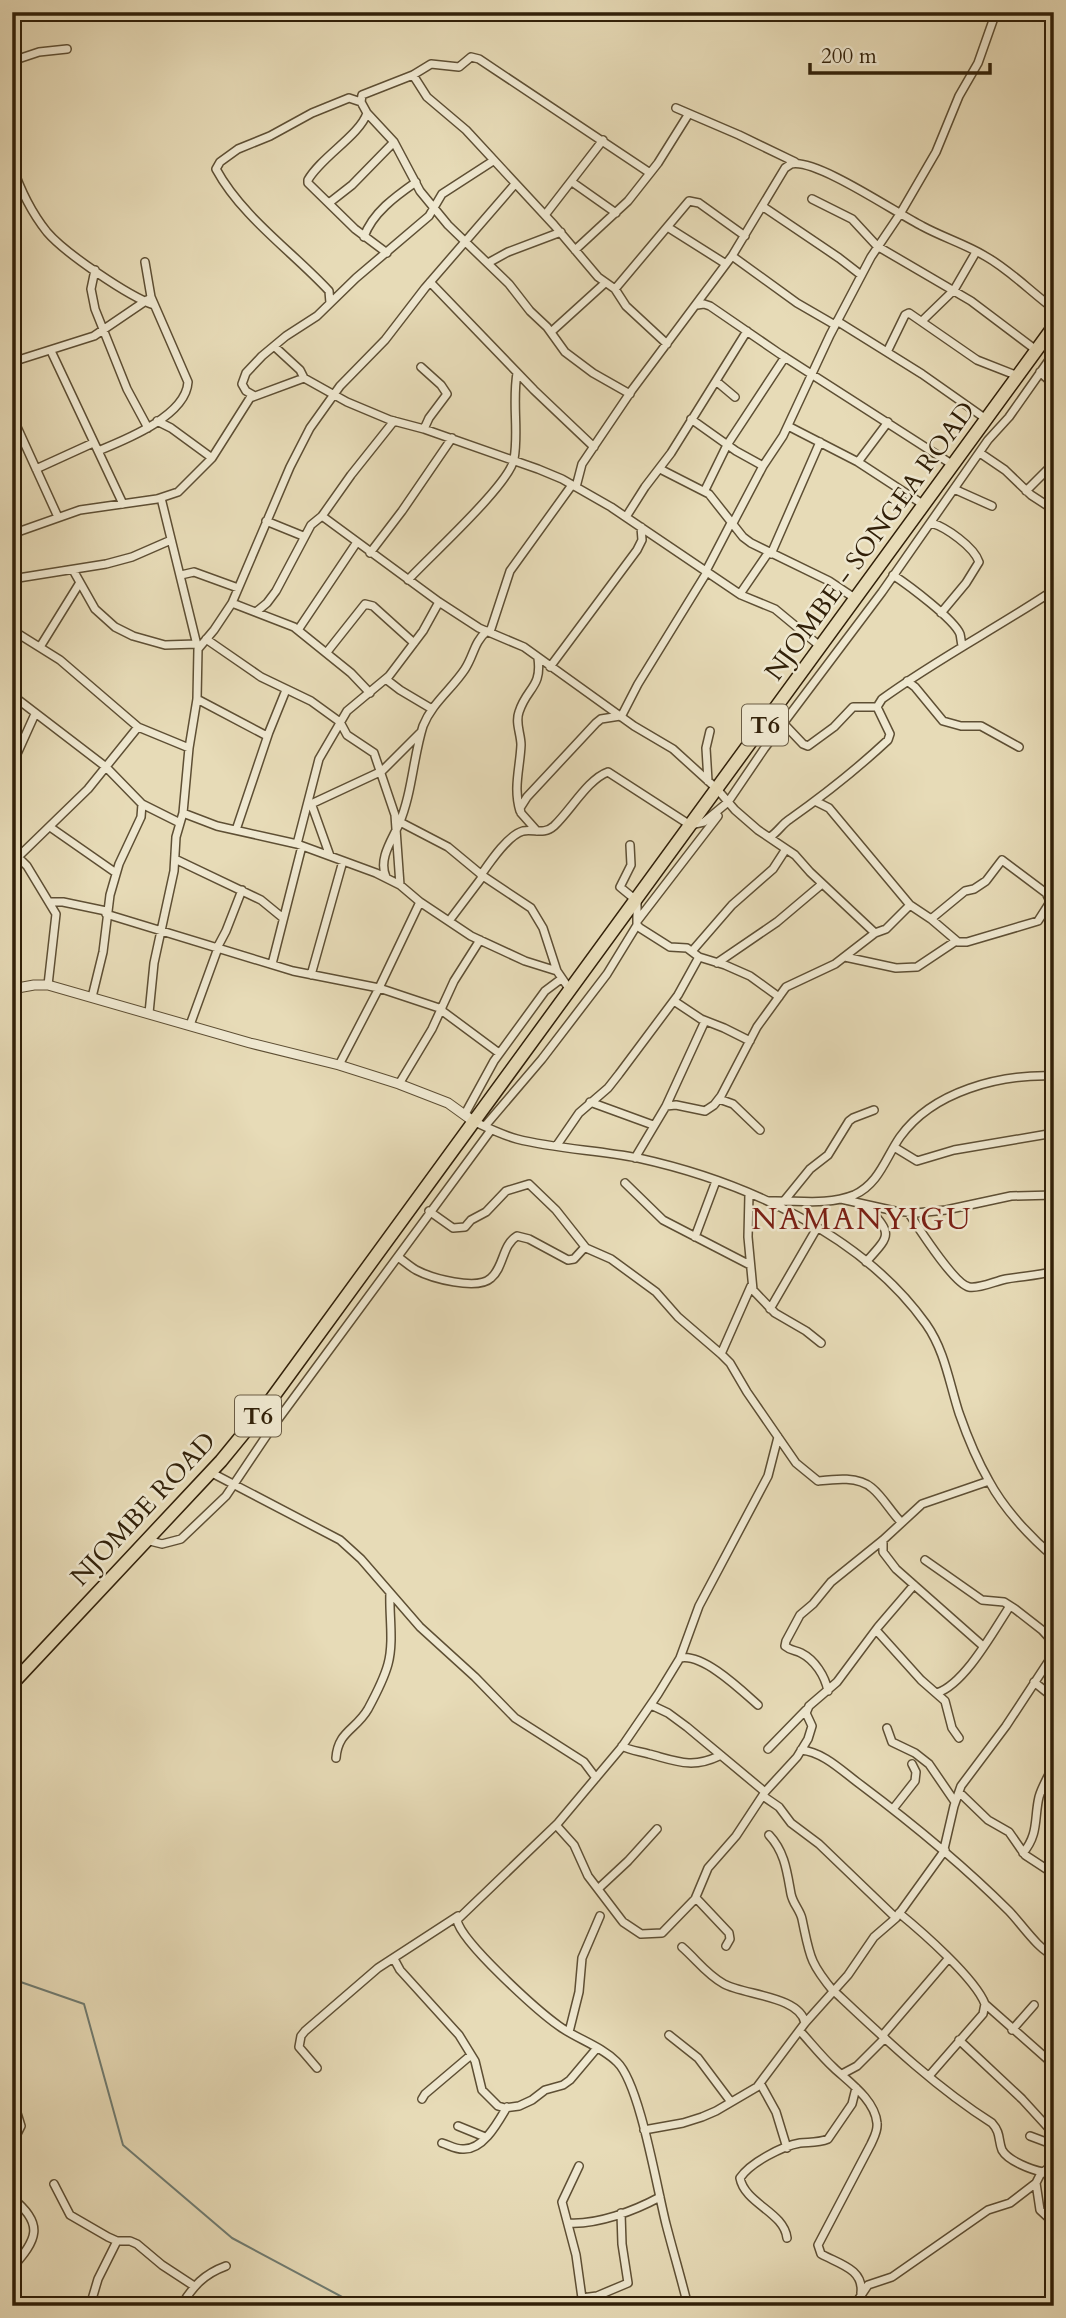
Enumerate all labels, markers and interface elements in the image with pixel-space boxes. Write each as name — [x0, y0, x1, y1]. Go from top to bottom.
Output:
scale bar — [810, 32, 991, 76]
text: 200 m — [821, 42, 877, 71]
street label: NJOMBE - SONGEA ROAD — [757, 394, 983, 688]
road number: T6 — [742, 704, 788, 746]
district label: NAMANYIGU — [752, 1199, 972, 1240]
road number: T6 — [235, 1396, 281, 1436]
street label: NJOMBE ROAD — [62, 1424, 224, 1594]

